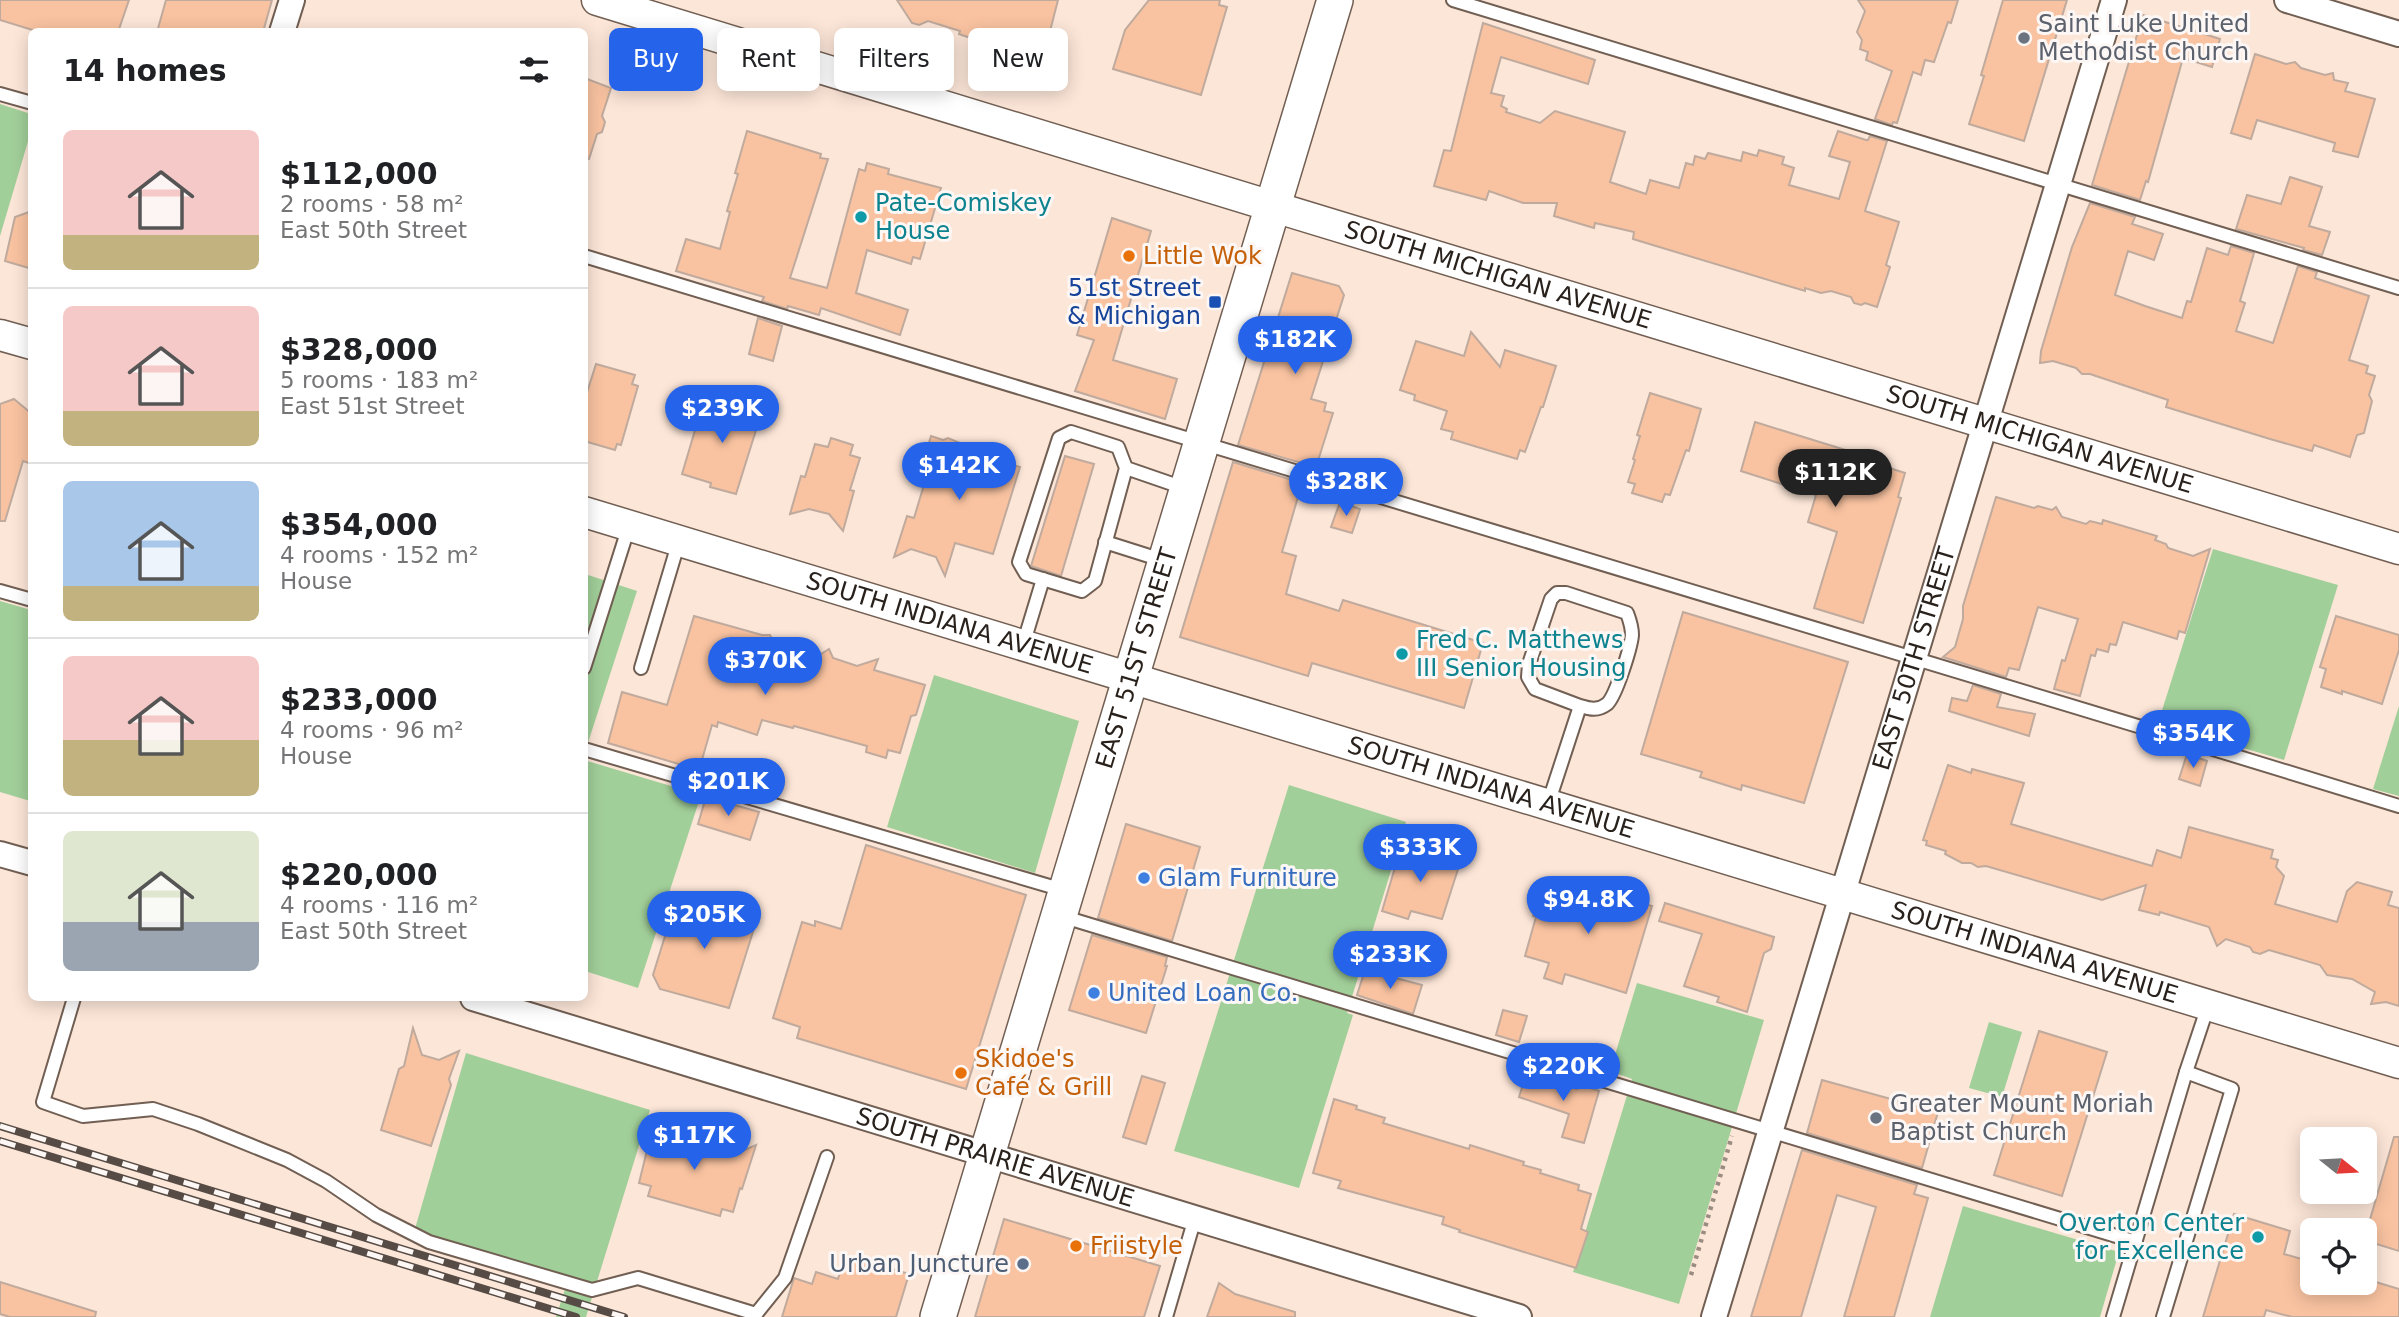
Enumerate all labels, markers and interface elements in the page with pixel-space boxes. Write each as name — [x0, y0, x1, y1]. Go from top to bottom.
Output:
place label: Saint Luke United Methodist Church — [2038, 10, 2249, 66]
chip: Buy — [609, 28, 703, 91]
chip: Rent — [717, 28, 820, 91]
chip: Filters — [834, 28, 954, 91]
chip: New — [968, 28, 1068, 91]
marker: Saint Luke United Methodist Church — [2016, 30, 2032, 46]
icon: filters — [515, 51, 553, 89]
text: 14 homes — [63, 53, 227, 88]
text: $112,000 — [280, 156, 438, 191]
icon: home — [119, 158, 203, 242]
place label: Pate-Comiskey House — [875, 189, 1052, 245]
text: 2 rooms · 58 m² — [280, 191, 464, 217]
marker: Pate-Comiskey House — [853, 209, 869, 225]
street label: SOUTH MICHIGAN AVENUE — [1341, 215, 1655, 335]
text: East 50th Street — [280, 217, 467, 243]
place label: Little Wok — [1143, 242, 1262, 270]
marker: Little Wok — [1121, 248, 1137, 264]
place label: 51st Street & Michigan — [1067, 274, 1201, 330]
marker: 51st Street & Michigan — [1207, 294, 1223, 310]
pin: $182K — [1246, 316, 1344, 376]
text: $182K — [1254, 326, 1336, 352]
text: $328,000 — [280, 332, 438, 367]
icon: home — [119, 334, 203, 418]
text: 5 rooms · 183 m² — [280, 367, 478, 393]
street label: SOUTH MICHIGAN AVENUE — [1883, 379, 2197, 499]
pin: $239K — [673, 386, 771, 445]
text: East 51st Street — [280, 393, 464, 419]
text: $239K — [681, 395, 763, 421]
pin: $142K — [910, 442, 1008, 502]
pin: $112K — [1786, 449, 1884, 509]
text: $142K — [918, 452, 1000, 478]
pin: $328K — [1297, 458, 1395, 518]
text: $112K — [1794, 459, 1876, 485]
text: $328K — [1305, 468, 1387, 494]
text: $354,000 — [280, 507, 438, 542]
icon: home — [119, 509, 203, 593]
text: 4 rooms · 152 m² — [280, 542, 478, 568]
street label: EAST 50TH STREET — [1867, 543, 1961, 774]
street label: EAST 51ST STREET — [1090, 544, 1183, 772]
street label: SOUTH INDIANA AVENUE — [803, 566, 1096, 680]
text: House — [280, 568, 352, 594]
place label: Fred C. Matthews III Senior Housing — [1416, 626, 1626, 682]
pin: $370K — [716, 638, 814, 697]
marker: Fred C. Matthews III Senior Housing — [1394, 646, 1410, 662]
text: $370K — [724, 647, 806, 673]
text: $233,000 — [280, 682, 438, 717]
icon: home — [119, 684, 203, 768]
pin: $354K — [2144, 710, 2242, 770]
text: 4 rooms · 96 m² — [280, 717, 464, 743]
text: $354K — [2152, 720, 2234, 746]
street label: SOUTH INDIANA AVENUE — [1344, 731, 1638, 844]
text: House — [280, 743, 352, 769]
pin: $201K — [679, 758, 777, 818]
text: $201K — [687, 768, 769, 794]
pin: $333K — [1371, 824, 1469, 884]
text: $333K — [1379, 834, 1461, 860]
text: $220,000 — [280, 857, 438, 892]
icon: home — [119, 859, 203, 943]
place label: Glam Furniture — [1158, 864, 1337, 892]
marker: Glam Furniture — [1136, 870, 1152, 886]
pin: $94.8K — [1531, 876, 1645, 936]
text: $94.8K — [1543, 886, 1633, 912]
text: 4 rooms · 116 m² — [280, 892, 478, 918]
pin: $205K — [655, 892, 753, 951]
street label: SOUTH INDIANA AVENUE — [1888, 896, 2181, 1009]
text: $205K — [663, 901, 745, 927]
text: East 50th Street — [280, 918, 467, 944]
pin: $233K — [1341, 932, 1439, 991]
text: $233K — [1349, 941, 1431, 967]
place label: United Loan Co. — [1108, 979, 1298, 1007]
marker: United Loan Co. — [1086, 985, 1102, 1001]
pin: $220K — [1514, 1044, 1612, 1103]
place label: Skidoe's Café & Grill — [975, 1045, 1112, 1101]
text: $220K — [1522, 1053, 1604, 1079]
marker: Skidoe's Café & Grill — [953, 1065, 969, 1081]
place label: Greater Mount Moriah Baptist Church — [1890, 1090, 2154, 1146]
street label: SOUTH PRAIRIE AVENUE — [853, 1102, 1138, 1213]
marker: Greater Mount Moriah Baptist Church — [1868, 1110, 1884, 1126]
pin: $117K — [645, 1112, 743, 1172]
text: $117K — [653, 1122, 735, 1148]
north arrow — [2300, 1127, 2376, 1204]
map controls — [2300, 1127, 2377, 1295]
place label: Overton Center for Excellence — [2059, 1209, 2244, 1265]
button: locate — [2300, 1218, 2377, 1295]
marker: Overton Center for Excellence — [2250, 1229, 2266, 1245]
place label: Friistyle — [1090, 1232, 1183, 1260]
marker: Friistyle — [1068, 1238, 1084, 1254]
place label: Urban Juncture — [829, 1250, 1009, 1278]
marker: Urban Juncture — [1015, 1256, 1031, 1272]

